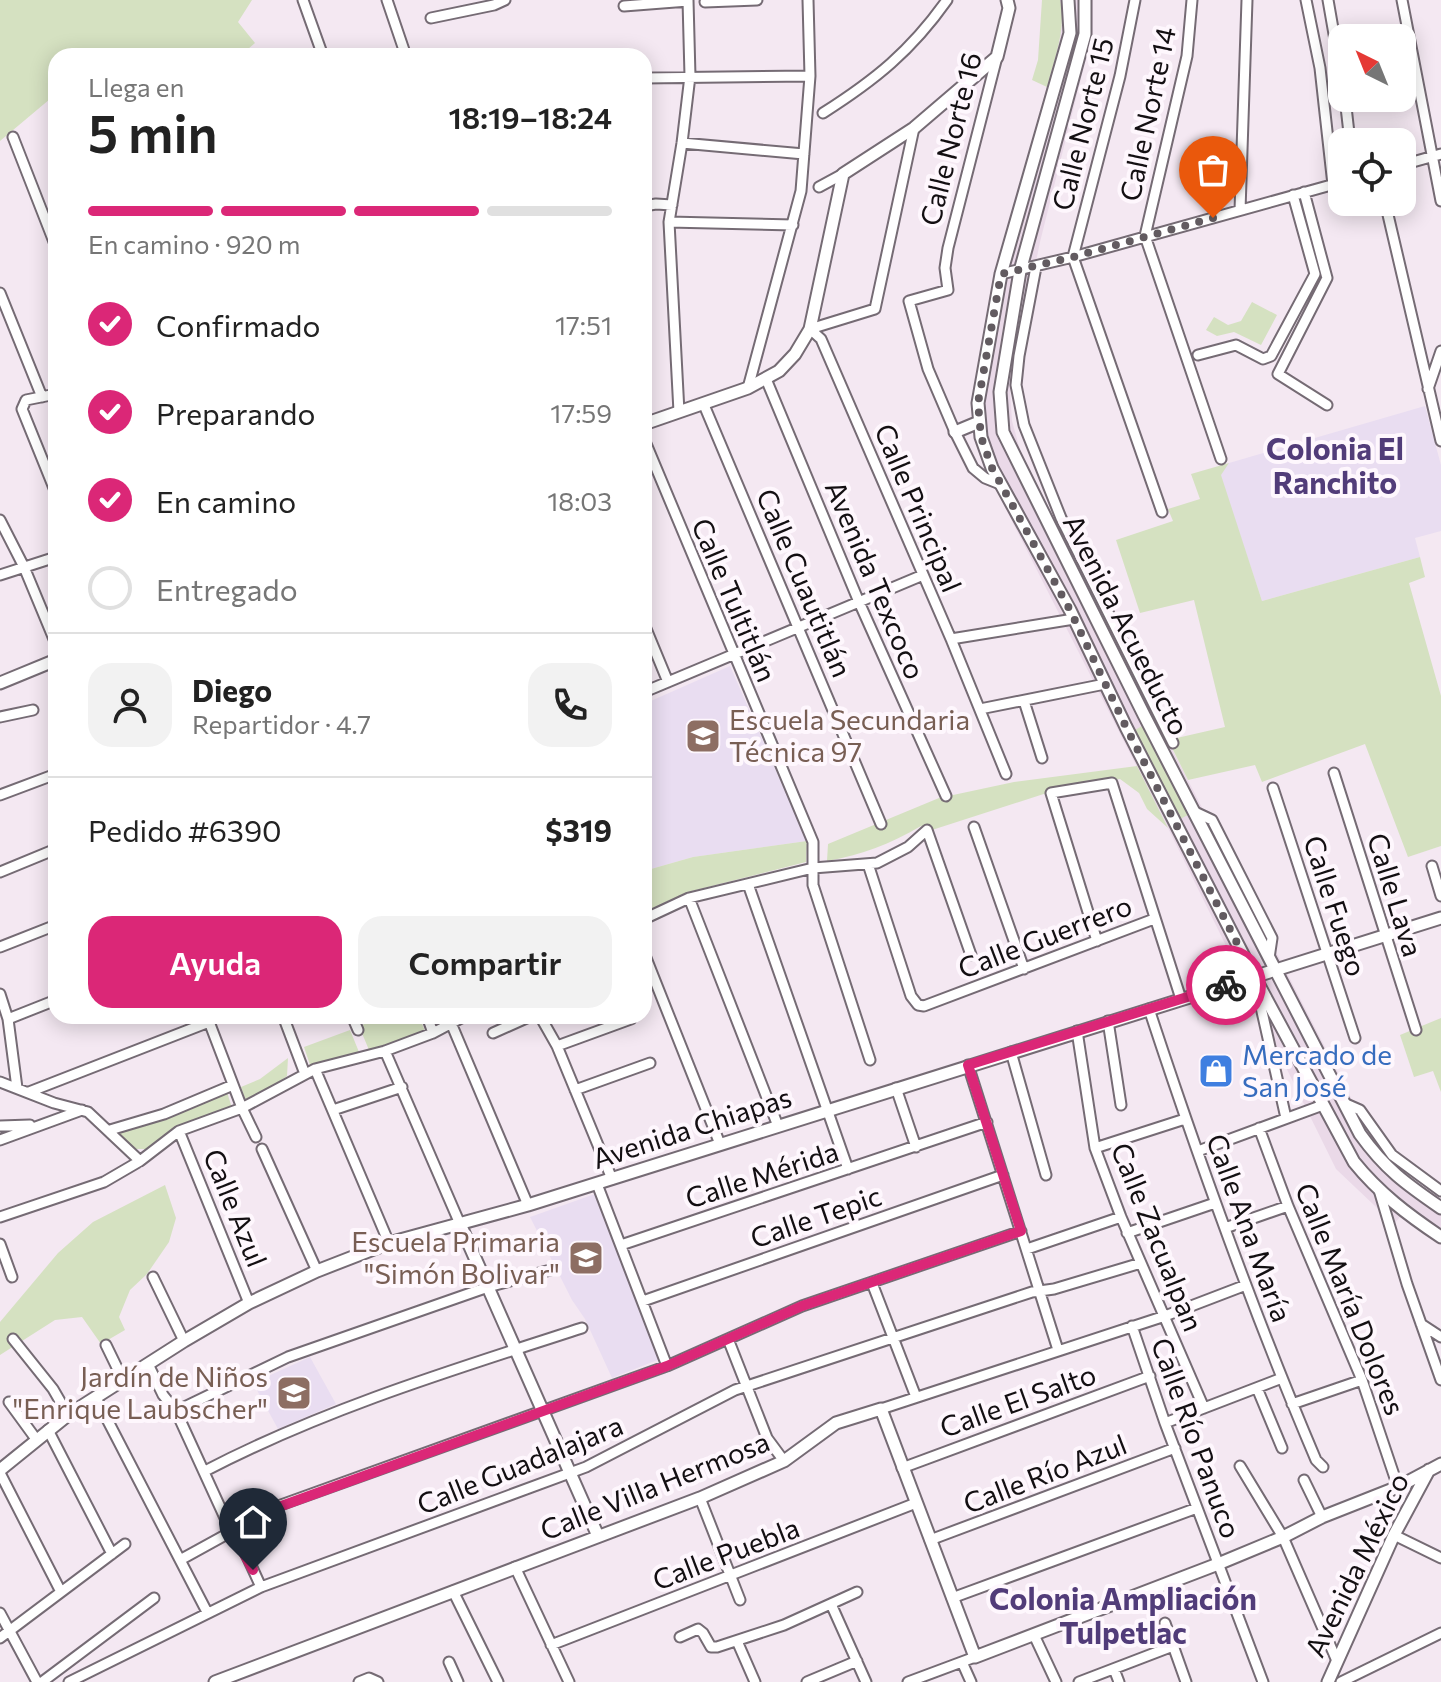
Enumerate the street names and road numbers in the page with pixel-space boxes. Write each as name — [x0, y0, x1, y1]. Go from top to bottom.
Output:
street label: Calle Norte 14 — [1112, 23, 1182, 204]
street label: Calle Norte 15 — [1044, 34, 1120, 214]
street label: Calle Norte 16 — [912, 48, 988, 229]
street label: Calle Principal — [868, 418, 970, 597]
street label: Avenida Texcoco — [819, 475, 933, 684]
street label: Calle Cuautitlán — [750, 483, 860, 682]
street label: Avenida Acueducto — [1057, 509, 1197, 740]
street label: Calle Tultitlán — [685, 513, 785, 687]
street label: Calle Lava — [1361, 829, 1431, 961]
street label: Calle Fuego — [1297, 831, 1375, 980]
street label: Calle Guerrero — [953, 887, 1136, 985]
street label: Avenida Chiapas — [588, 1079, 796, 1175]
street label: Calle Ana María — [1200, 1129, 1300, 1326]
street label: Calle Mérida — [681, 1133, 843, 1215]
street label: Calle Zacualpan — [1105, 1137, 1211, 1336]
street label: Calle Azul — [197, 1144, 275, 1272]
street label: Calle Tepic — [746, 1178, 886, 1254]
street label: Calle María Dolores — [1289, 1178, 1413, 1420]
street label: Calle Río Panuco — [1145, 1333, 1249, 1542]
street label: Calle El Salto — [935, 1356, 1100, 1444]
street label: Calle Guadalajara — [412, 1407, 627, 1521]
street label: Calle Villa Hermosa — [535, 1424, 774, 1547]
street label: Calle Río Azul — [958, 1426, 1131, 1520]
street label: Avenida México — [1297, 1467, 1415, 1662]
street label: Calle Puebla — [647, 1510, 804, 1597]

